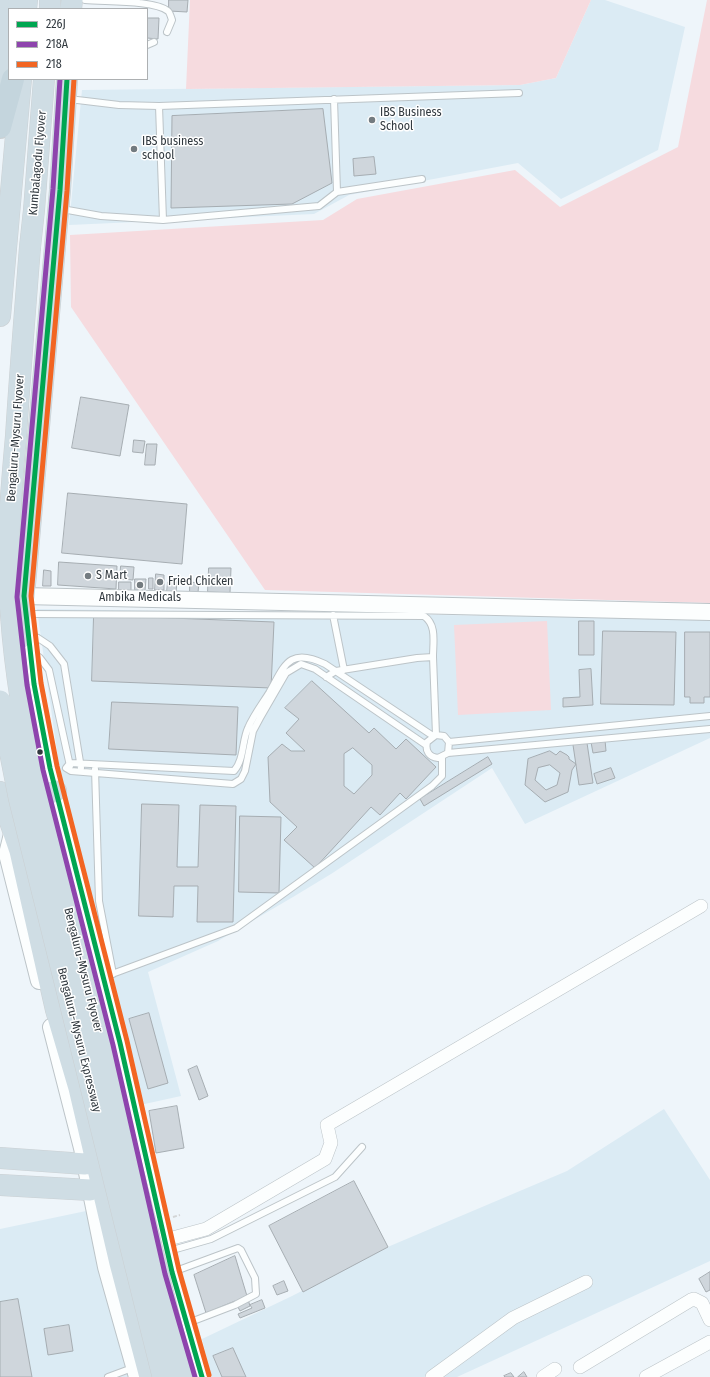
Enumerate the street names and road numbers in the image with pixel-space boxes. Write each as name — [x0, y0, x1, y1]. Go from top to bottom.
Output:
street label: Kumbalagodu Flyover — [26, 110, 50, 216]
street label: Bengaluru-Mysuru Flyover — [4, 374, 28, 502]
street label: Bengaluru-Mysuru Flyover — [61, 906, 105, 1034]
street label: Bengaluru-Mysuru Expressway — [54, 966, 104, 1114]

